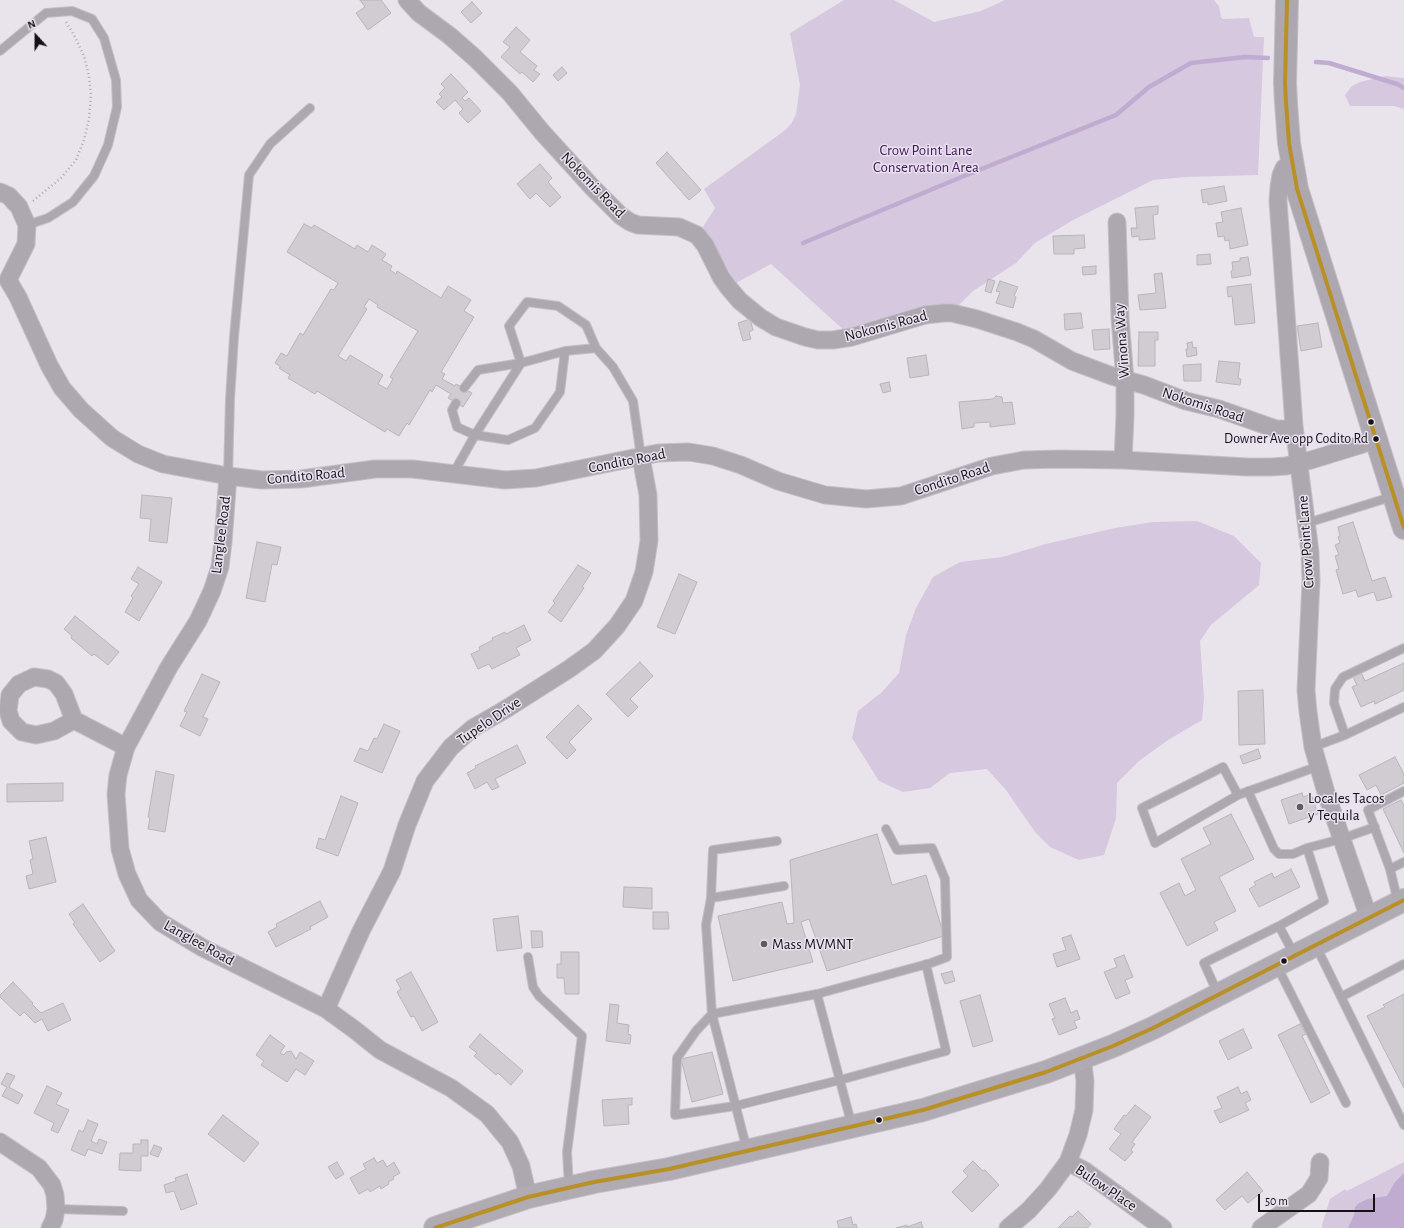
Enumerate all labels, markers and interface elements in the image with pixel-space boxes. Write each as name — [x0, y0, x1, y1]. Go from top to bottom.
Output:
north arrow — [16, 16, 56, 56]
text: N — [26, 18, 37, 31]
park label: Crow Point Lane Conservation Area — [873, 141, 979, 176]
street label: Nokomis Road — [557, 148, 629, 222]
street label: Winona Way — [1110, 303, 1134, 379]
street label: Nokomis Road — [843, 306, 929, 346]
street label: Nokomis Road — [1160, 383, 1246, 427]
unlabelled marker — [1366, 417, 1376, 427]
place label: Downer Ave opp Codito Rd — [1224, 431, 1368, 447]
marker: Downer Ave opp Codito Rd — [1371, 434, 1381, 444]
street label: Condito Road — [587, 445, 667, 477]
street label: Condito Road — [912, 458, 992, 500]
street label: Condito Road — [266, 464, 346, 488]
street label: Langlee Road — [207, 495, 235, 575]
street label: Crow Point Lane — [1294, 495, 1318, 589]
street label: Tupelo Drive — [454, 693, 524, 749]
place label: Locales Tacos y Tequila — [1308, 789, 1385, 824]
marker: Locales Tacos y Tequila — [1295, 802, 1305, 812]
street label: Langlee Road — [161, 916, 237, 970]
place label: Mass MVMNT — [772, 935, 853, 953]
marker: Mass MVMNT — [759, 939, 769, 949]
unlabelled marker — [1279, 956, 1289, 966]
unlabelled marker — [874, 1115, 884, 1125]
street label: Bulow Place — [1072, 1161, 1140, 1215]
scale bar — [1260, 1186, 1377, 1212]
text: 50 m — [1265, 1195, 1288, 1207]

